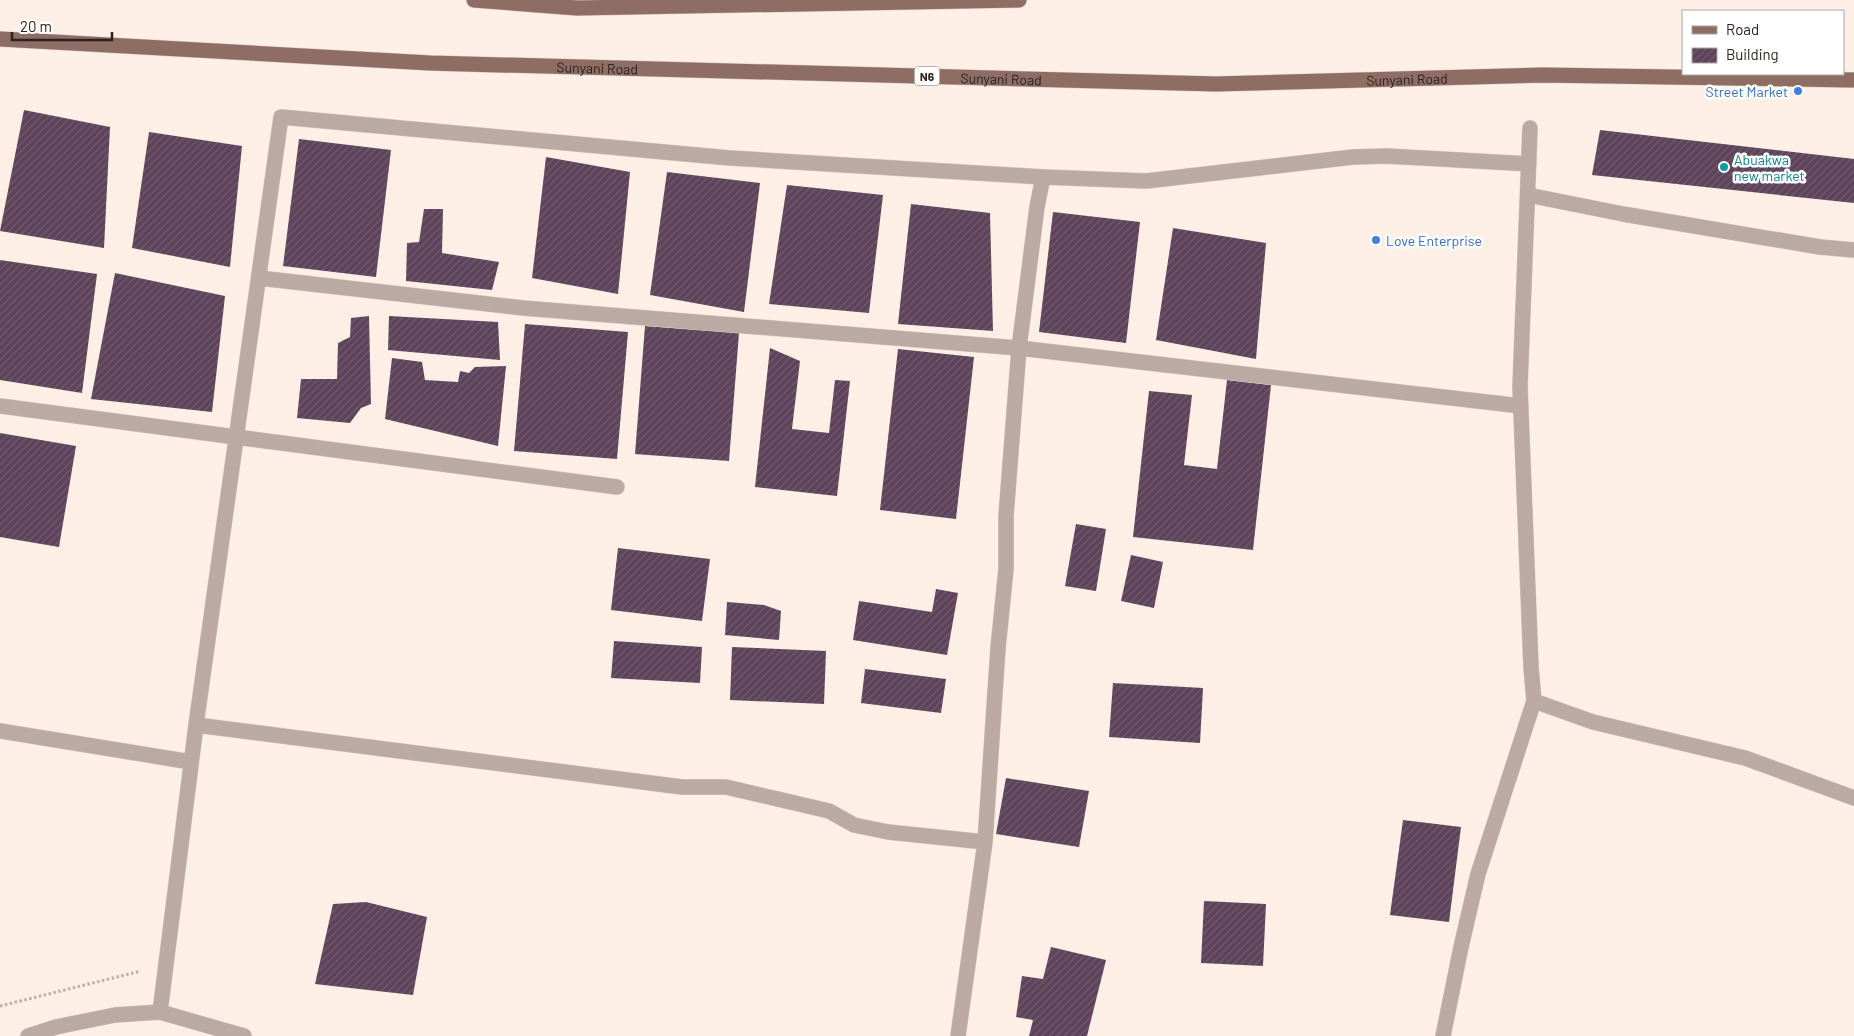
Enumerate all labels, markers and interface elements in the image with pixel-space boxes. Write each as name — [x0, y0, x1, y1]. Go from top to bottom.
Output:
scale bar — [12, 10, 112, 42]
legend — [1682, 10, 1844, 75]
text: 20 m — [20, 17, 52, 35]
text: Road — [1726, 20, 1759, 38]
text: Building — [1726, 45, 1779, 63]
street label: Sunyani Road — [556, 58, 638, 77]
road number: N6 — [914, 66, 940, 85]
street label: Sunyani Road — [960, 69, 1042, 88]
street label: Sunyani Road — [1366, 69, 1448, 88]
place label: Street Market — [1706, 83, 1788, 100]
marker: Street Market — [1792, 85, 1804, 97]
place label: Abuakwa new market — [1734, 151, 1805, 184]
marker: Abuakwa new market — [1718, 161, 1730, 173]
place label: Love Enterprise — [1386, 232, 1482, 249]
marker: Love Enterprise — [1370, 234, 1382, 246]

